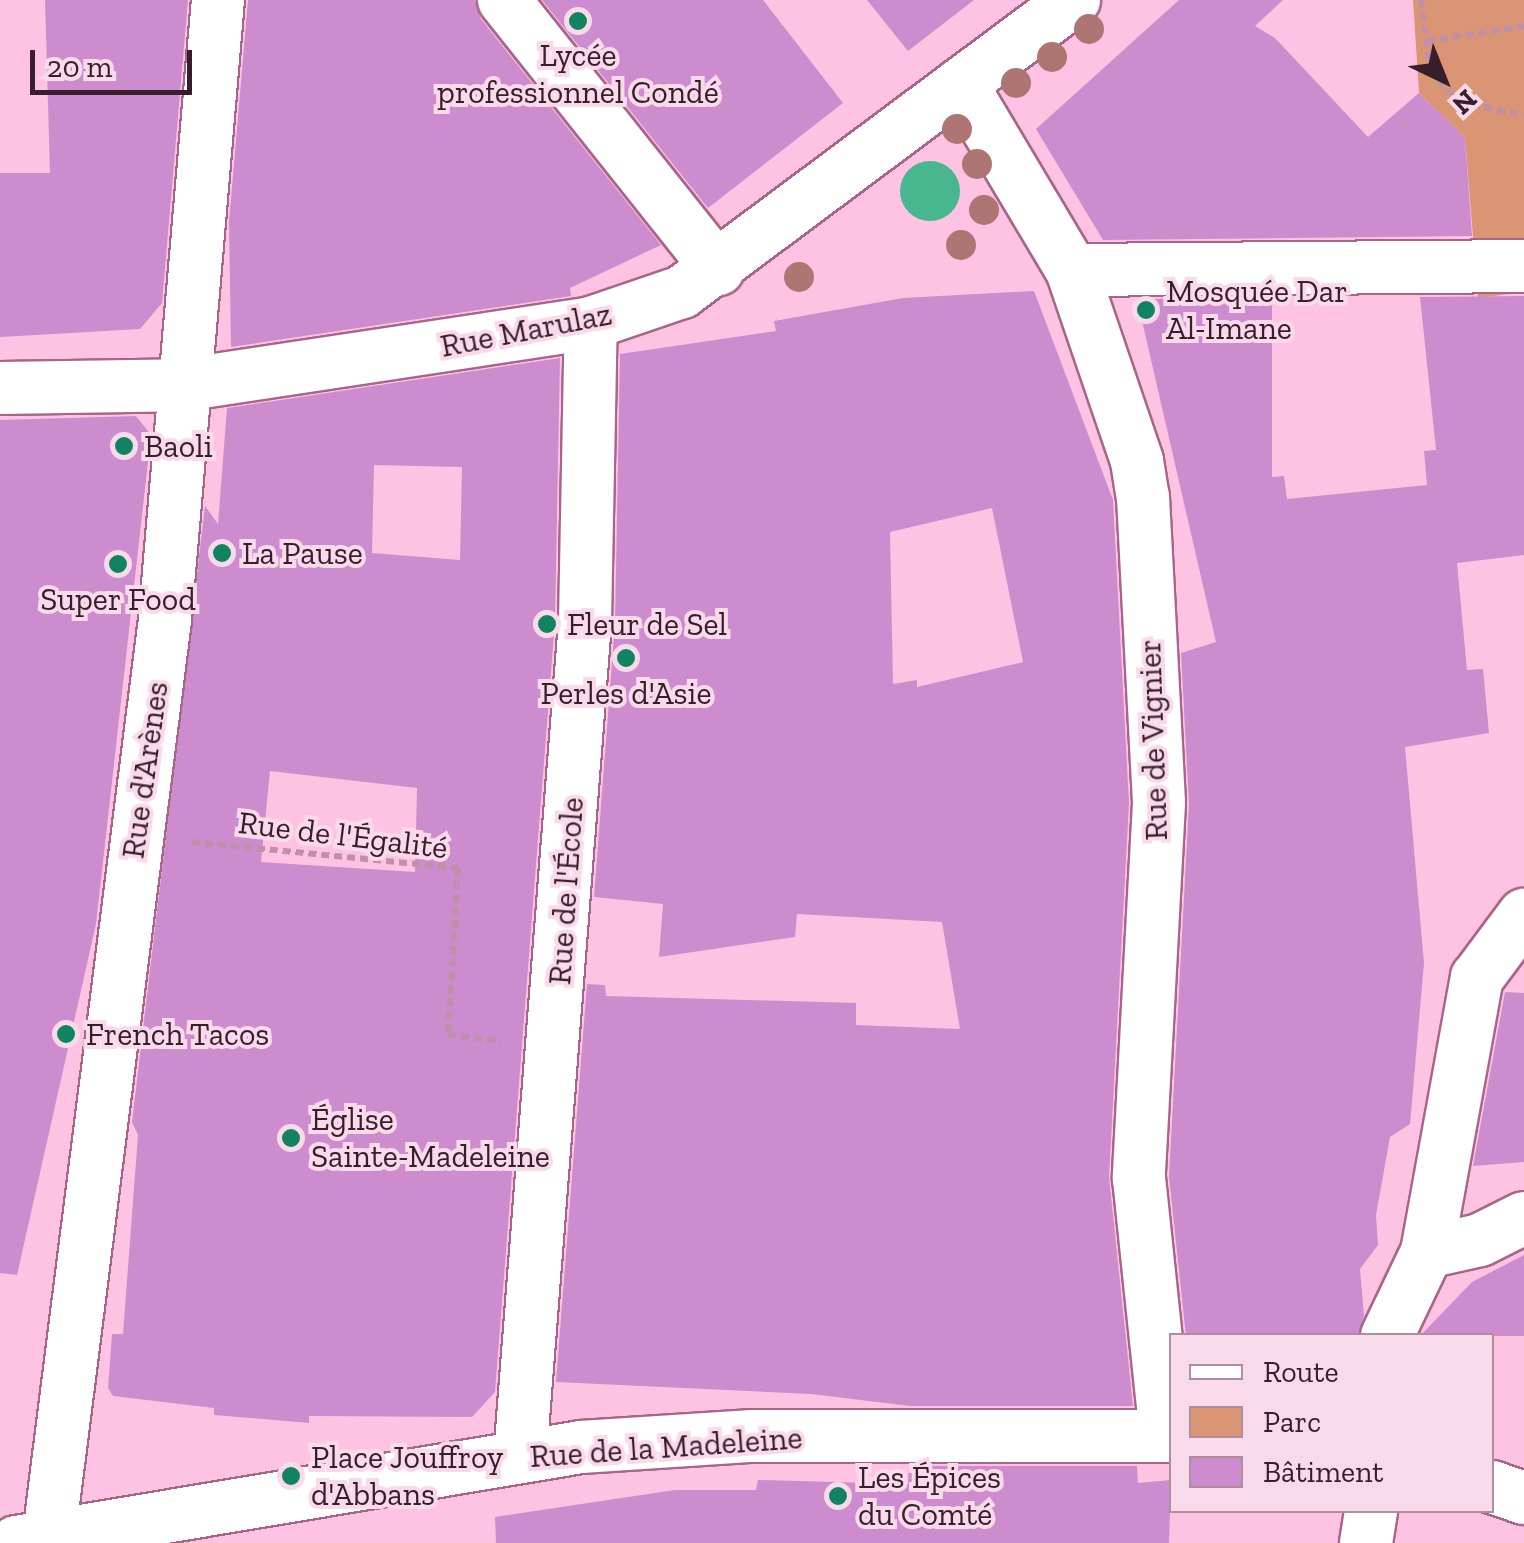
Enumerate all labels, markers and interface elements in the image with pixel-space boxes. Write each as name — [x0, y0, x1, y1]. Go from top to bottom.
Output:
marker: Lycée professionnel Condé — [567, 10, 589, 32]
scale bar — [35, 30, 198, 92]
north arrow — [1394, 30, 1494, 130]
place label: Lycée professionnel Condé — [437, 37, 719, 112]
text: 20 m — [47, 49, 112, 85]
text: N — [1446, 83, 1484, 122]
place label: Mosquée Dar Al-Imane — [1166, 273, 1348, 348]
street label: Rue Marulaz — [437, 295, 615, 365]
marker: Mosquée Dar Al-Imane — [1135, 299, 1157, 321]
place label: Baoli — [144, 427, 213, 465]
marker: Baoli — [113, 435, 135, 457]
place label: La Pause — [242, 534, 363, 572]
marker: La Pause — [211, 542, 233, 564]
marker: Super Food — [107, 553, 129, 575]
place label: Super Food — [40, 580, 196, 618]
place label: Fleur de Sel — [567, 605, 728, 643]
marker: Fleur de Sel — [536, 613, 558, 635]
street label: Rue de Vignier — [1130, 638, 1176, 842]
marker: Perles d'Asie — [615, 647, 637, 669]
place label: Perles d'Asie — [541, 674, 711, 712]
street label: Rue d'Arènes — [114, 679, 176, 861]
street label: Rue de l'École — [540, 796, 592, 986]
street label: Rue de l'Égalité — [236, 803, 450, 867]
place label: French Tacos — [86, 1015, 270, 1053]
marker: French Tacos — [55, 1023, 77, 1045]
place label: Église Sainte-Madeleine — [311, 1101, 550, 1176]
marker: Église Sainte-Madeleine — [280, 1127, 302, 1149]
legend — [1169, 1333, 1494, 1513]
text: Route — [1263, 1354, 1339, 1390]
text: Parc — [1263, 1404, 1321, 1440]
street label: Rue de la Madeleine — [529, 1418, 803, 1476]
place label: Place Jouffroy d'Abbans — [311, 1439, 504, 1514]
text: Bâtiment — [1263, 1454, 1383, 1490]
place label: Les Épices du Comté — [858, 1459, 1001, 1534]
marker: Place Jouffroy d'Abbans — [280, 1465, 302, 1487]
marker: Les Épices du Comté — [827, 1485, 849, 1507]

